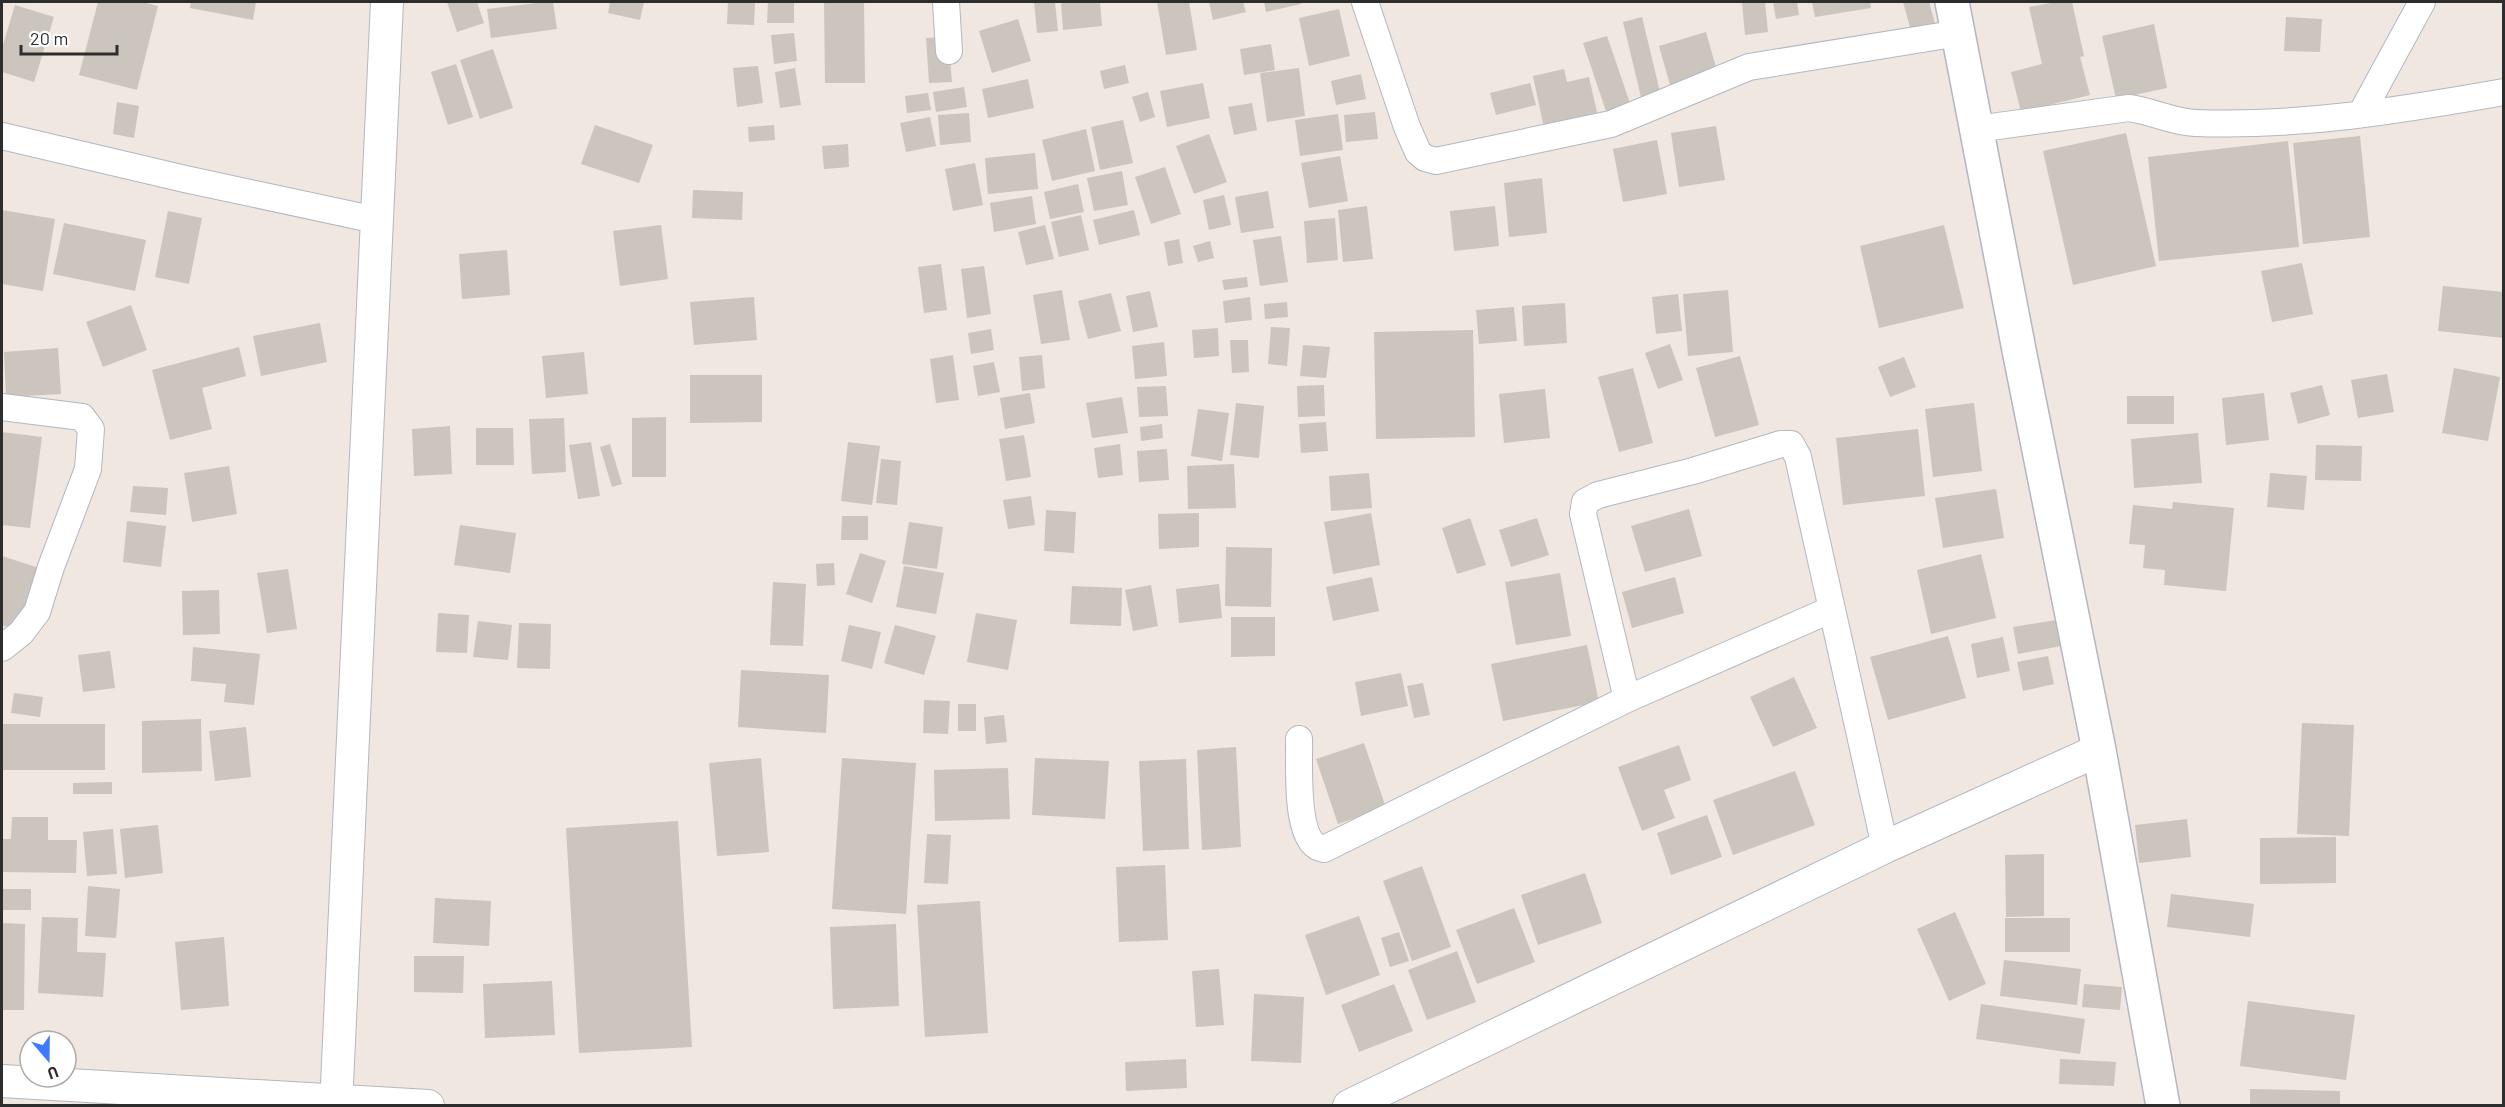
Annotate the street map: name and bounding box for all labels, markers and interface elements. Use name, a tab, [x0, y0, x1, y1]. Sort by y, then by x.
scale bar	[21, 18, 117, 56]
text: 20 m	[30, 27, 68, 49]
north arrow	[18, 1029, 78, 1089]
text: U	[45, 1063, 61, 1084]

